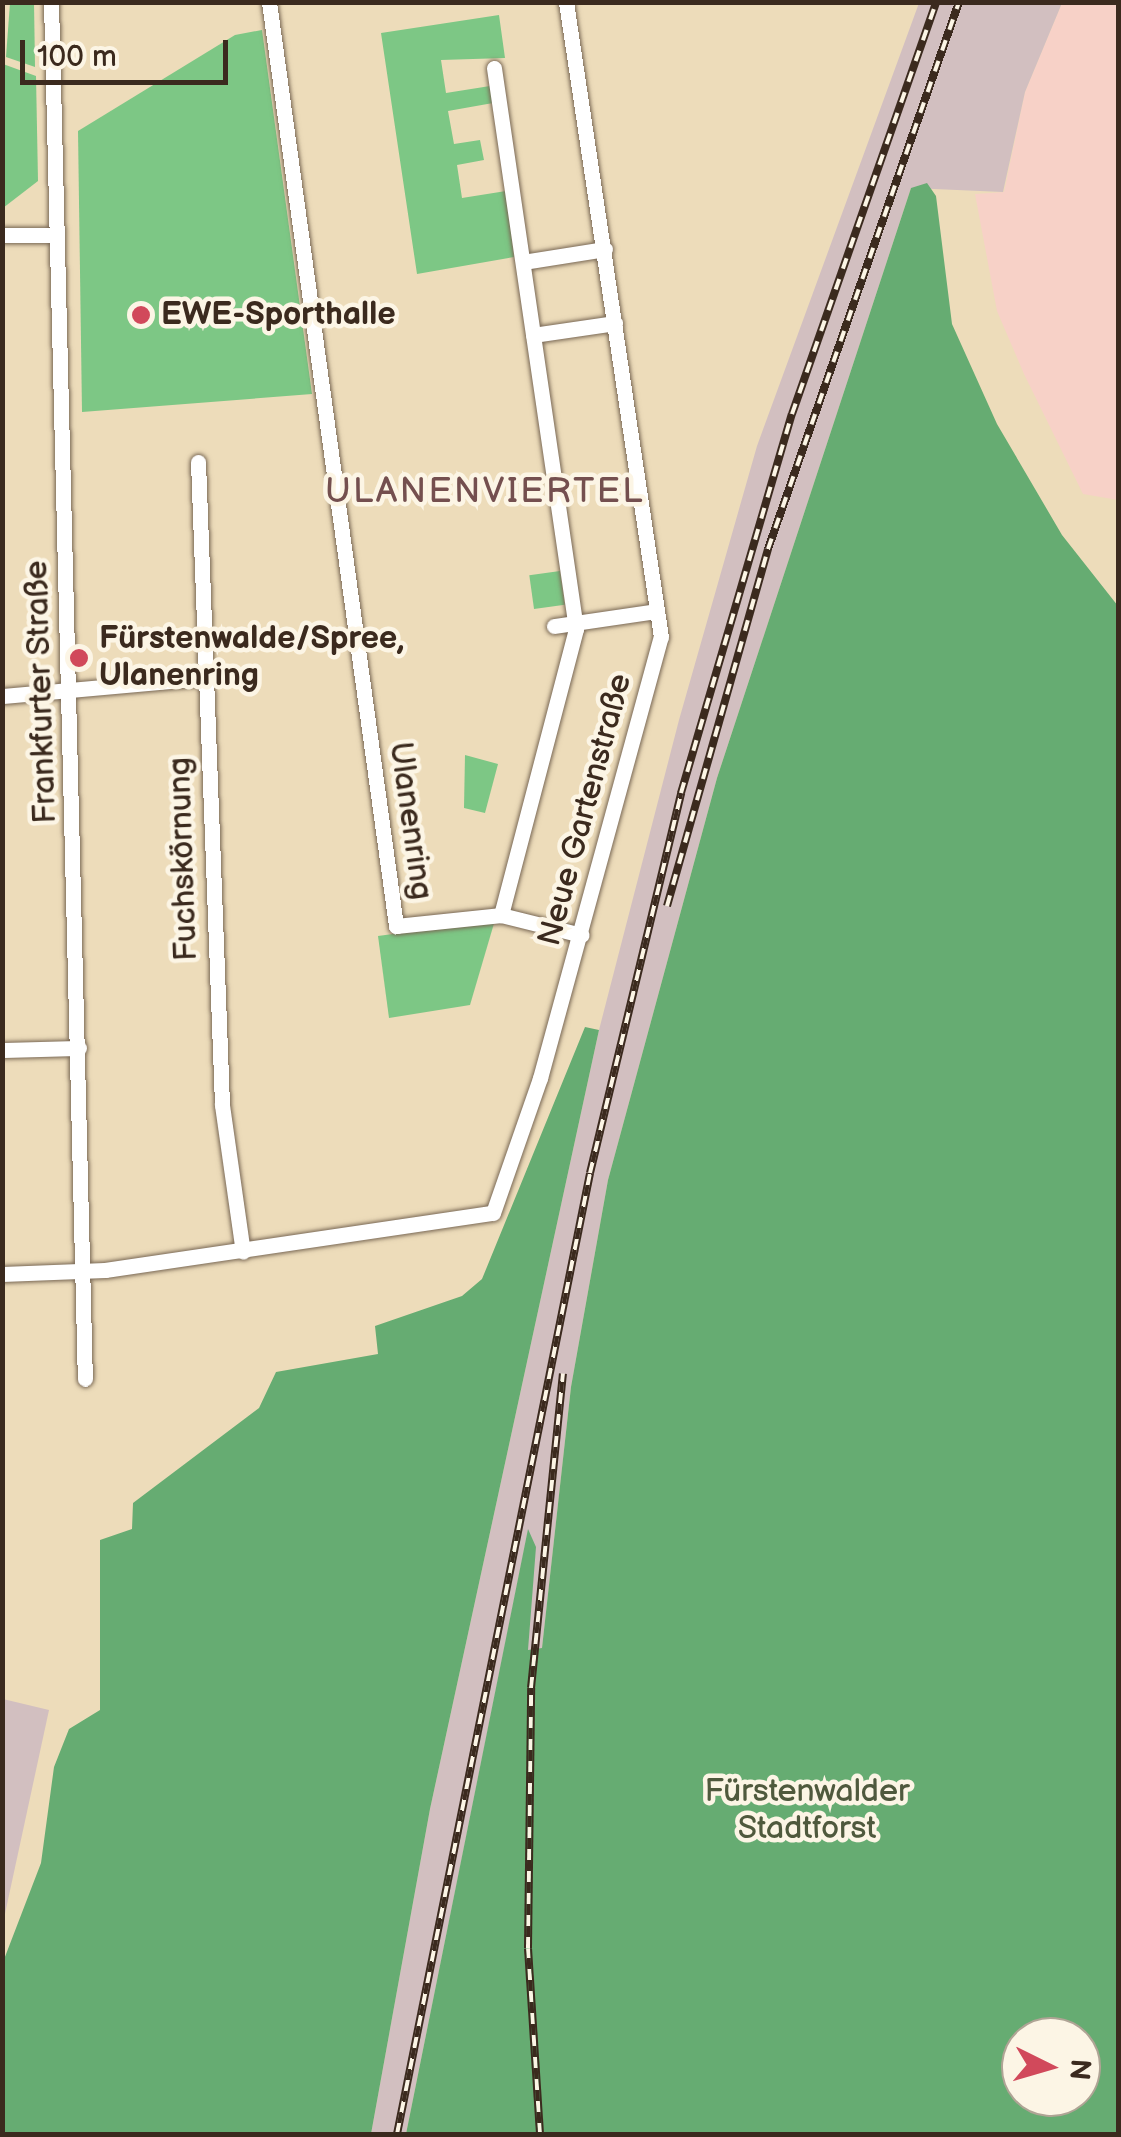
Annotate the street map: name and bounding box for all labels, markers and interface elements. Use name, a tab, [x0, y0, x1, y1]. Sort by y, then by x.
scale bar	[25, 20, 232, 82]
text: 100 m	[37, 39, 117, 75]
place label: EWE-Sporthalle	[161, 296, 396, 334]
marker: EWE-Sporthalle	[130, 304, 152, 326]
district label: ULANENVIERTEL	[325, 471, 645, 513]
street label: Frankfurter Straße	[18, 559, 66, 825]
place label: Fürstenwalde/Spree, Ulanenring	[99, 621, 404, 696]
marker: Fürstenwalde/Spree, Ulanenring	[68, 647, 90, 669]
street label: Neue Gartenstraße	[531, 670, 641, 950]
street label: Ulanenring	[380, 740, 440, 902]
street label: Fuchskörnung	[161, 756, 207, 962]
park label: Fürstenwalder Stadtforst	[705, 1774, 909, 1849]
north arrow	[1001, 2017, 1101, 2117]
text: N	[1062, 2058, 1097, 2081]

